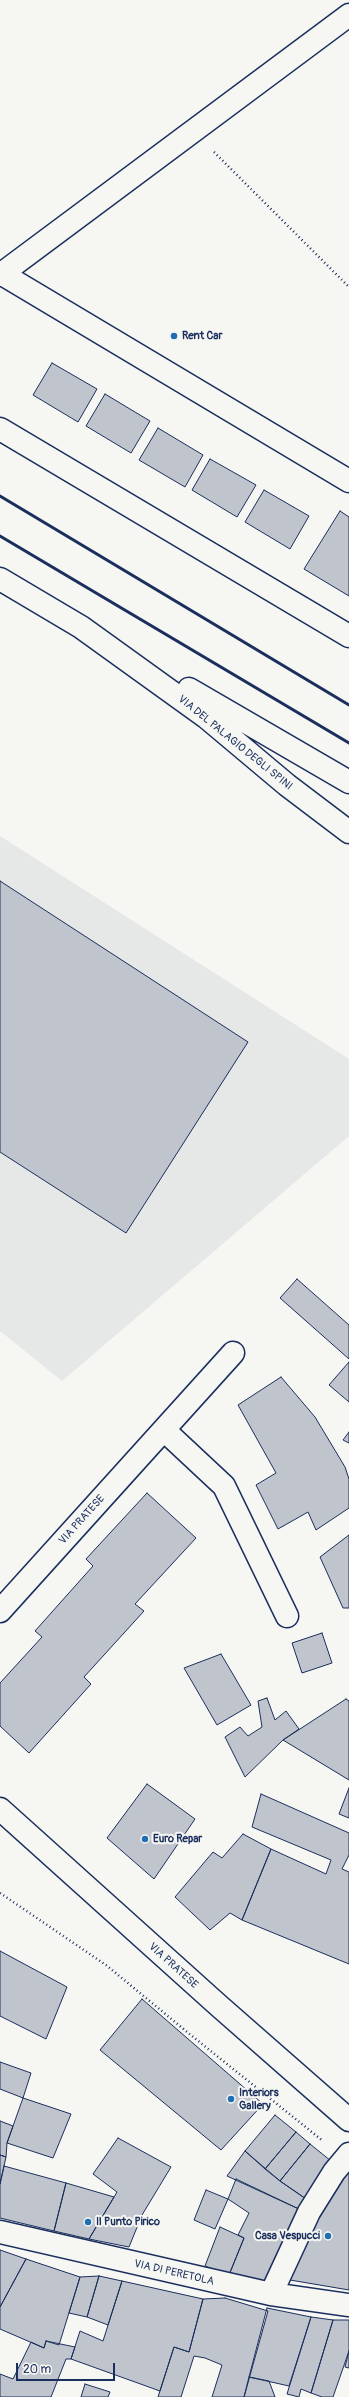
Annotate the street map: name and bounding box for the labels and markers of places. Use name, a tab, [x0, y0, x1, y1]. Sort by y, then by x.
place label: Rent Car	[182, 329, 222, 343]
marker: Rent Car	[169, 331, 179, 341]
place label: Euro Repar	[153, 1832, 202, 1846]
marker: Euro Repar	[140, 1834, 150, 1844]
place label: Interiors Gallery	[239, 2086, 279, 2112]
marker: Interiors Gallery	[226, 2094, 236, 2104]
place label: Il Punto Pirico	[96, 2215, 160, 2229]
marker: Il Punto Pirico	[83, 2217, 93, 2227]
place label: Casa Vespucci	[255, 2229, 320, 2243]
marker: Casa Vespucci	[323, 2231, 333, 2241]

